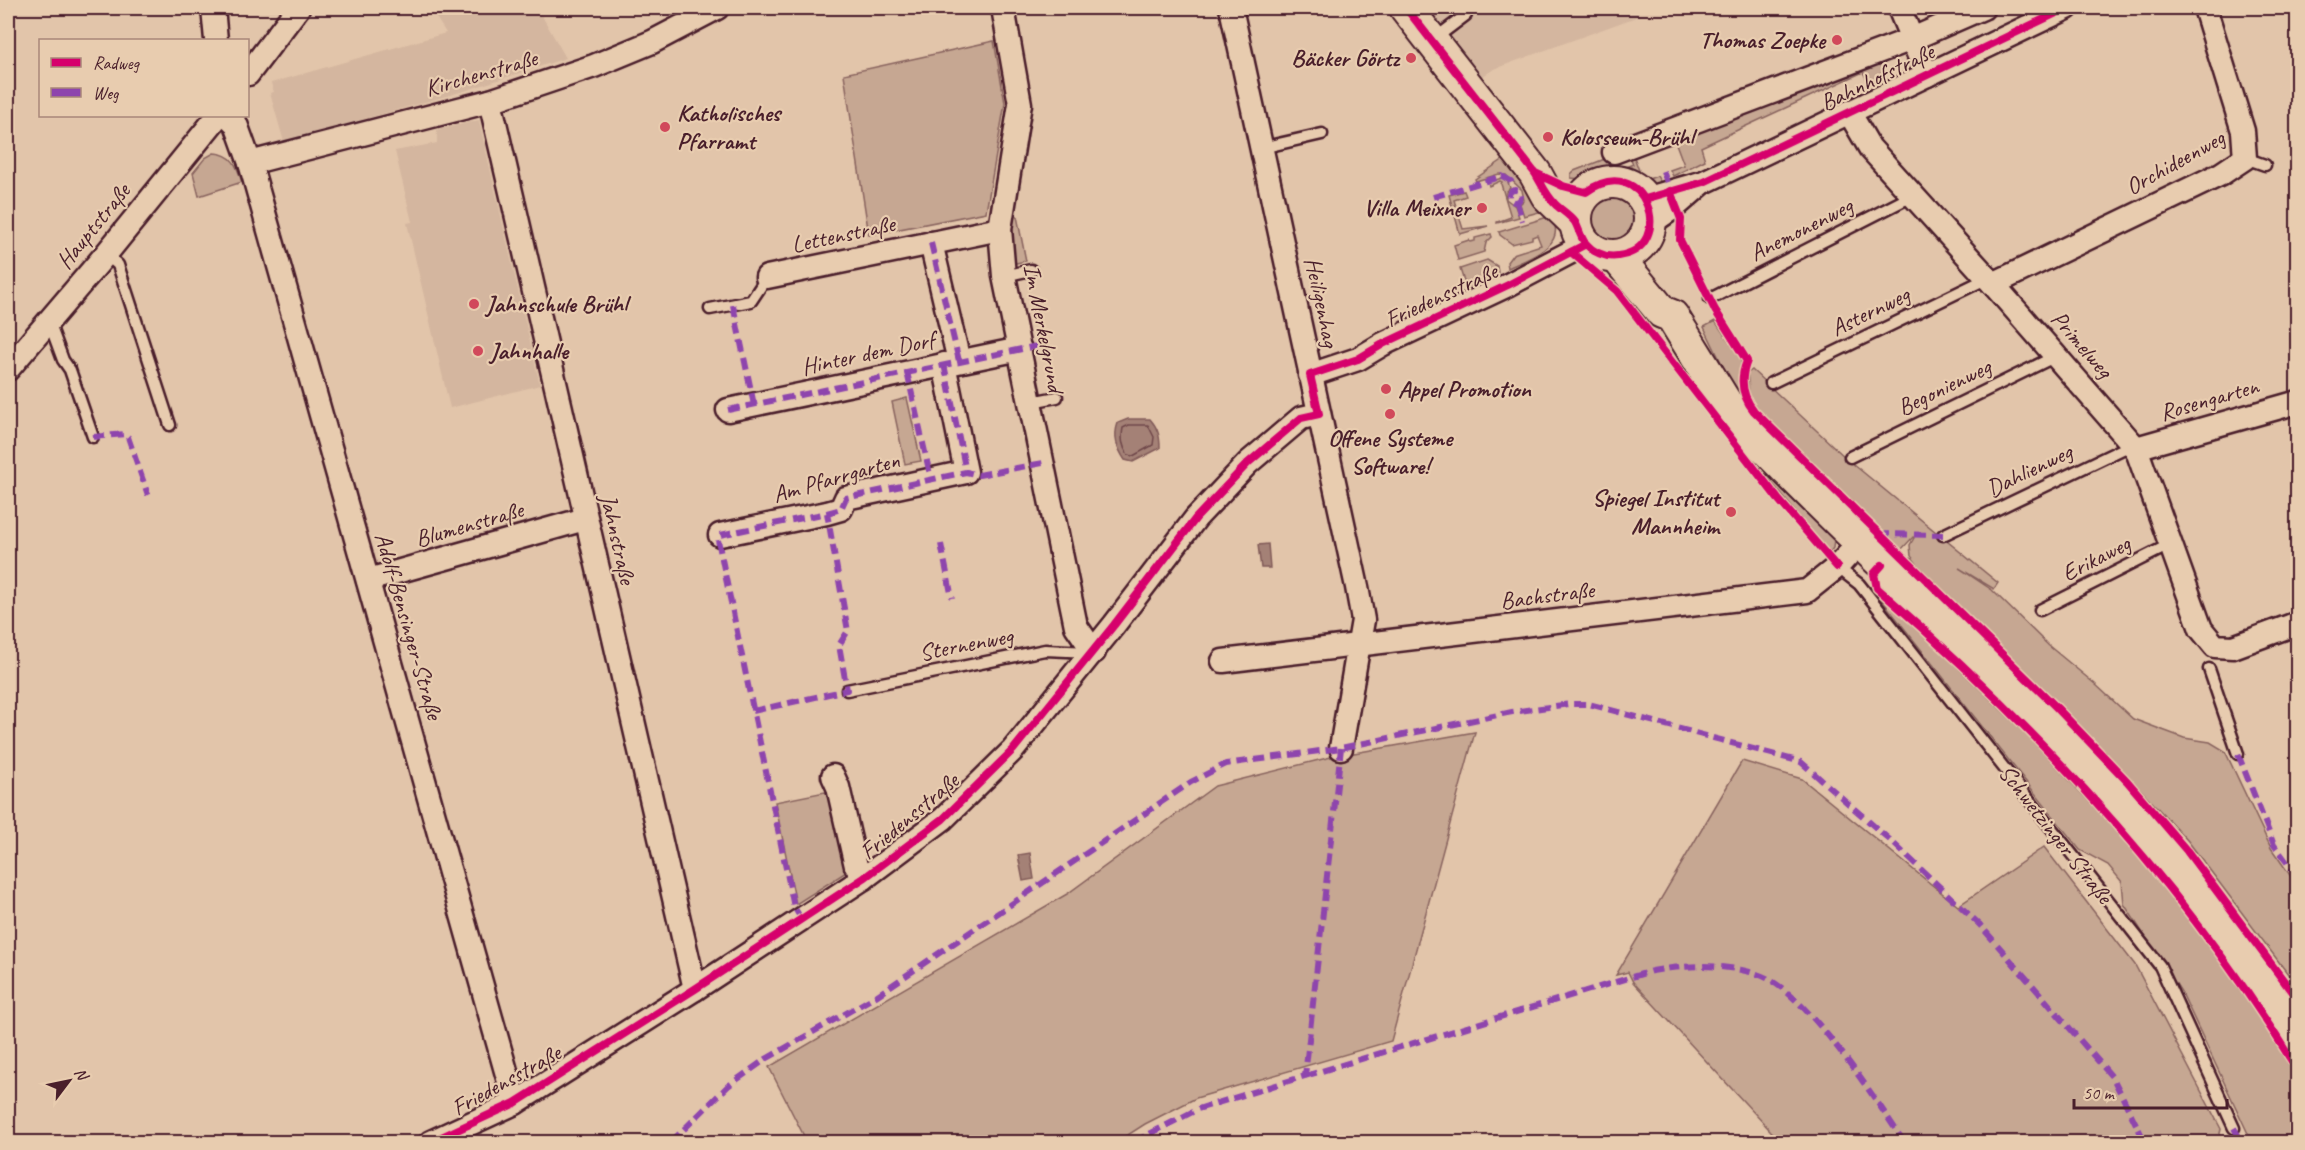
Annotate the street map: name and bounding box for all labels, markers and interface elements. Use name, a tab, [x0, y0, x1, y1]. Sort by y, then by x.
place label: Thomas Zoepke	[1699, 25, 1827, 55]
marker: Thomas Zoepke	[1830, 33, 1844, 47]
street label: Bahnhofstraße	[1815, 36, 1941, 117]
legend	[39, 39, 249, 117]
street label: Kirchenstraße	[421, 42, 543, 103]
place label: Bäcker Görtz	[1291, 43, 1401, 73]
marker: Bäcker Görtz	[1404, 51, 1418, 65]
text: Radweg	[93, 52, 141, 74]
text: Weg	[93, 82, 120, 104]
place label: Katholisches Pfarramt	[677, 98, 783, 156]
marker: Katholisches Pfarramt	[658, 120, 672, 134]
place label: Kolosseum-Brühl	[1560, 122, 1698, 152]
street label: Orchideenweg	[2120, 122, 2231, 202]
marker: Kolosseum-Brühl	[1541, 130, 1555, 144]
street label: Hauptstraße	[49, 175, 138, 275]
street label: Anemonenweg	[1744, 190, 1859, 268]
place label: Villa Meixner	[1363, 193, 1472, 223]
marker: Villa Meixner	[1475, 201, 1489, 215]
street label: Lettenstraße	[789, 208, 899, 260]
street label: Heiligenhag	[1298, 254, 1347, 352]
street label: Friedensstraße	[1380, 255, 1504, 334]
street label: Im Merkelgrund	[1017, 262, 1072, 398]
street label: Asternweg	[1826, 278, 1916, 343]
place label: Jahnschule Brühl	[484, 289, 632, 319]
marker: Jahnschule Brühl	[467, 297, 481, 311]
street label: Primelweg	[2045, 304, 2121, 386]
street label: Hinter dem Dorf	[799, 323, 942, 382]
place label: Jahnhalle	[488, 336, 570, 366]
marker: Jahnhalle	[471, 344, 485, 358]
street label: Begonienweg	[1893, 351, 1998, 422]
street label: Rosengarten	[2156, 370, 2263, 427]
place label: Appel Promotion	[1398, 374, 1532, 404]
marker: Appel Promotion	[1379, 382, 1393, 396]
marker: Offene Systeme Software!	[1383, 407, 1397, 421]
place label: Offene Systeme Software!	[1328, 423, 1454, 481]
street label: Dahlienweg	[1981, 435, 2079, 504]
street label: Am Pfarrgarten	[769, 445, 903, 509]
place label: Spiegel Institut Mannheim	[1592, 483, 1722, 541]
street label: Jahnstraße	[593, 490, 643, 589]
street label: Blumenstraße	[412, 494, 529, 554]
marker: Spiegel Institut Mannheim	[1724, 505, 1738, 519]
street label: Erikaweg	[2057, 527, 2137, 588]
street label: Adolf-Bensinger-Straße	[368, 529, 451, 725]
street label: Bachstraße	[1498, 574, 1598, 616]
street label: Sternenweg	[917, 620, 1017, 668]
street label: Schwetzinger Straße	[1992, 758, 2121, 911]
street label: Friedensstraße	[853, 764, 966, 866]
street label: Friedensstraße	[446, 1037, 568, 1122]
north arrow	[39, 1051, 99, 1111]
text: N	[70, 1064, 94, 1086]
scale bar	[2074, 1072, 2227, 1110]
text: 50 m	[2083, 1082, 2116, 1104]

